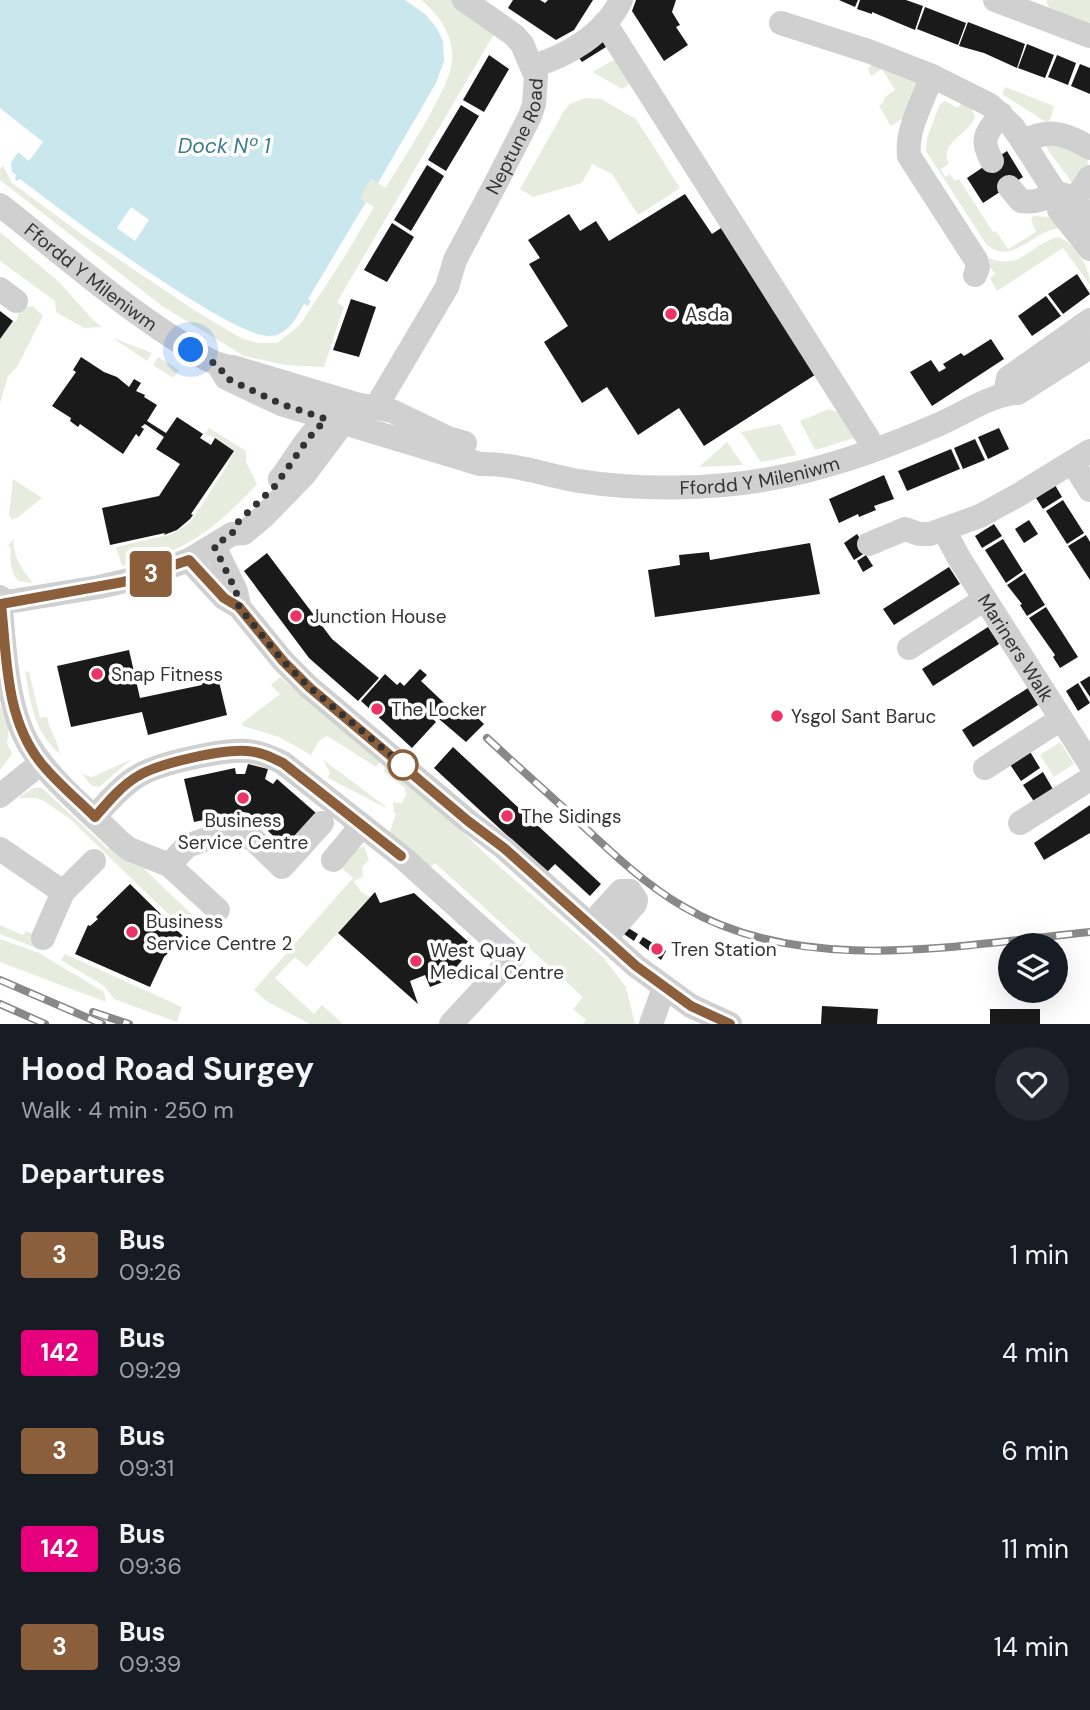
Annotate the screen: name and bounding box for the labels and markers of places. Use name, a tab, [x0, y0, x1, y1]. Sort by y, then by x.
place label: Asda	[685, 302, 729, 327]
marker: Asda	[663, 306, 679, 322]
place label: Junction House	[310, 604, 447, 629]
marker: Junction House	[288, 608, 304, 624]
place label: Snap Fitness	[111, 662, 223, 687]
marker: Snap Fitness	[89, 666, 105, 682]
place label: The Locker	[391, 697, 487, 722]
marker: The Locker	[369, 701, 385, 717]
place label: Ysgol Sant Baruc	[791, 704, 936, 729]
marker: Ysgol Sant Baruc	[769, 708, 785, 724]
unlabelled marker	[388, 750, 418, 780]
marker: Business Service Centre	[235, 790, 251, 806]
place label: The Sidings	[521, 804, 622, 829]
place label: Business Service Centre	[178, 808, 308, 855]
marker: The Sidings	[499, 808, 515, 824]
place label: Business Service Centre 2	[146, 909, 292, 956]
marker: Business Service Centre 2	[124, 924, 140, 940]
place label: Tren Station	[671, 937, 777, 962]
place label: West Quay Medical Centre	[430, 938, 564, 985]
marker: Tren Station	[649, 941, 665, 957]
marker: West Quay Medical Centre	[408, 953, 424, 969]

